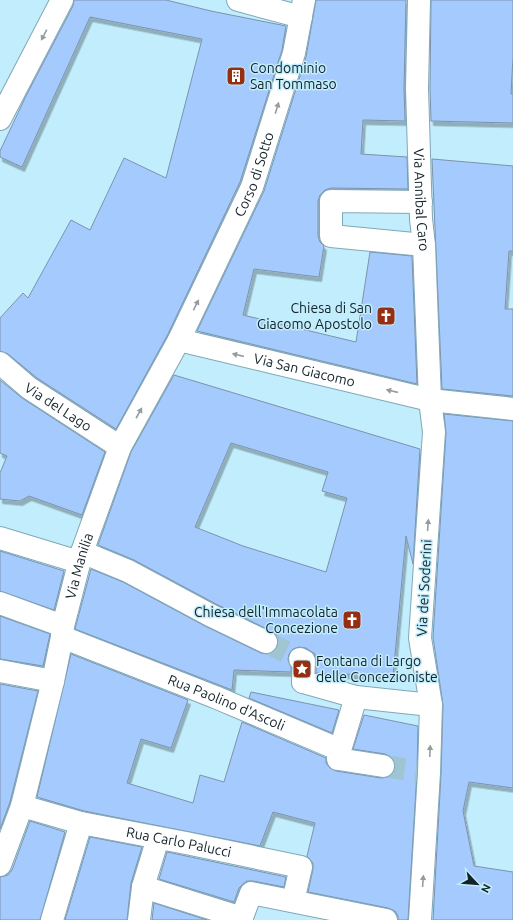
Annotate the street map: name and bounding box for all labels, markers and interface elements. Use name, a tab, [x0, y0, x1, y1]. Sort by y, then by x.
one-way arrow	[41, 29, 47, 40]
place label: Condominio San Tommaso	[250, 60, 337, 92]
building icon: Condominio San Tommaso	[225, 65, 247, 87]
one-way arrow	[274, 101, 280, 113]
street label: Corso di Sotto	[231, 130, 277, 219]
street label: Via Annibal Caro	[411, 148, 432, 252]
one-way arrow	[193, 300, 199, 311]
place label: Chiesa di San Giacomo Apostolo	[257, 300, 372, 332]
church icon: Chiesa di San Giacomo Apostolo	[375, 305, 397, 327]
street label: Via San Giacomo	[252, 350, 357, 390]
one-way arrow	[232, 351, 245, 357]
street label: Via del Lago	[22, 379, 95, 434]
one-way arrow	[386, 388, 398, 394]
one-way arrow	[135, 407, 142, 419]
one-way arrow	[424, 519, 431, 531]
street label: Via Manilia	[62, 530, 96, 601]
street label: Via dei Soderini	[413, 539, 435, 637]
place label: Chiesa dell'Immacolata Concezione	[194, 604, 338, 636]
church icon: Chiesa dell'Immacolata Concezione	[341, 609, 363, 631]
place label: Fontana di Largo delle Concezioniste	[316, 653, 438, 685]
place icon: Fontana di Largo delle Concezioniste	[291, 658, 313, 680]
street label: Rua Paolino d'Ascoli	[166, 671, 287, 734]
one-way arrow	[427, 744, 433, 757]
street label: Rua Carlo Palucci	[125, 824, 233, 860]
north arrow	[457, 864, 497, 904]
one-way arrow	[419, 875, 426, 887]
text: N	[479, 882, 493, 895]

